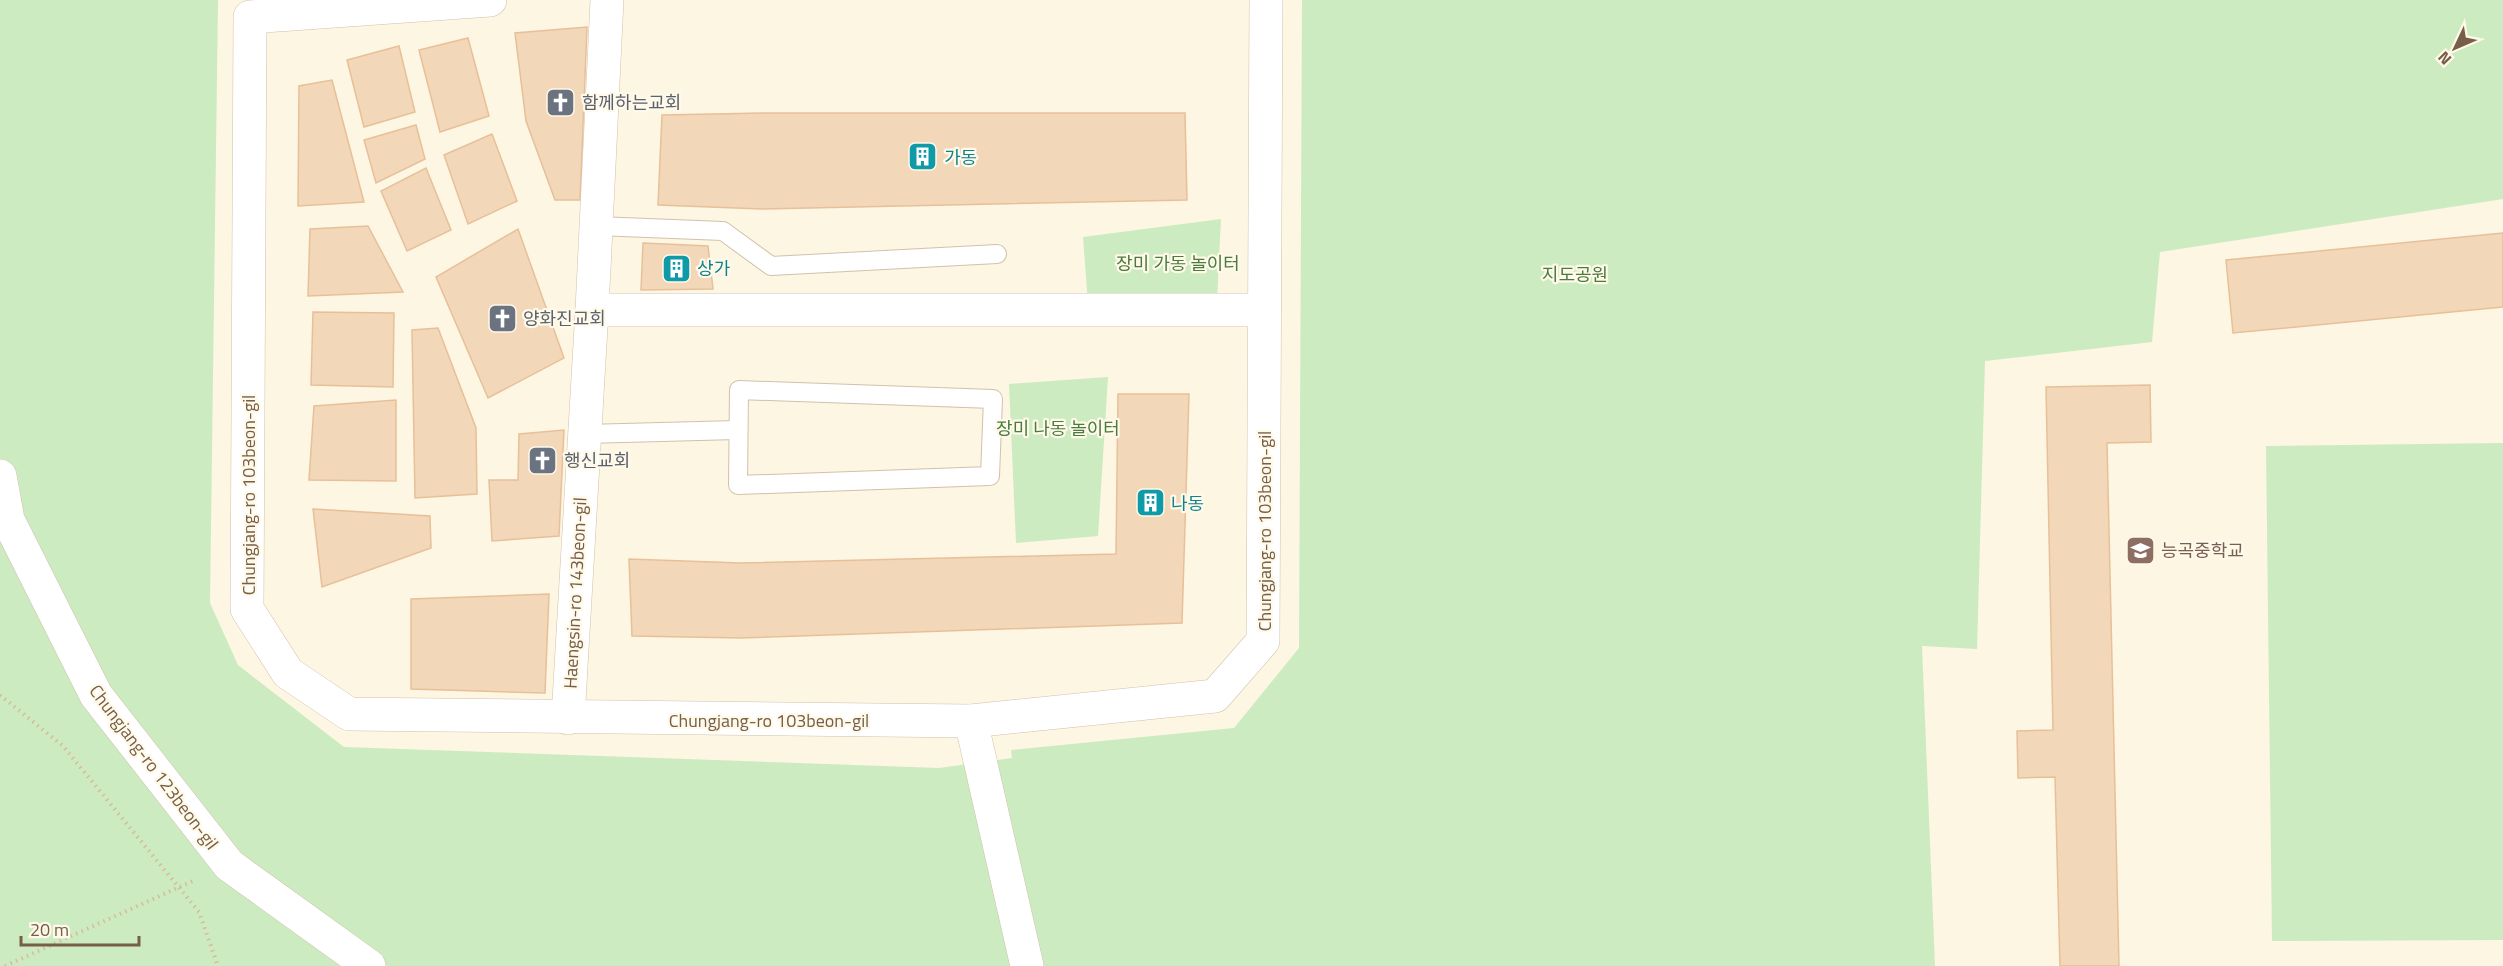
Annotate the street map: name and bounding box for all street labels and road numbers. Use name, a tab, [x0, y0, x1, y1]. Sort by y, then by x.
street label: Chungjang-ro 103beon-gil	[235, 395, 262, 595]
street label: Chungjang-ro 103beon-gil	[1251, 431, 1278, 631]
street label: Haengsin-ro 143beon-gil	[557, 497, 593, 689]
street label: Chungjang-ro 123beon-gil	[83, 679, 225, 855]
street label: Chungjang-ro 103beon-gil	[669, 707, 869, 734]

